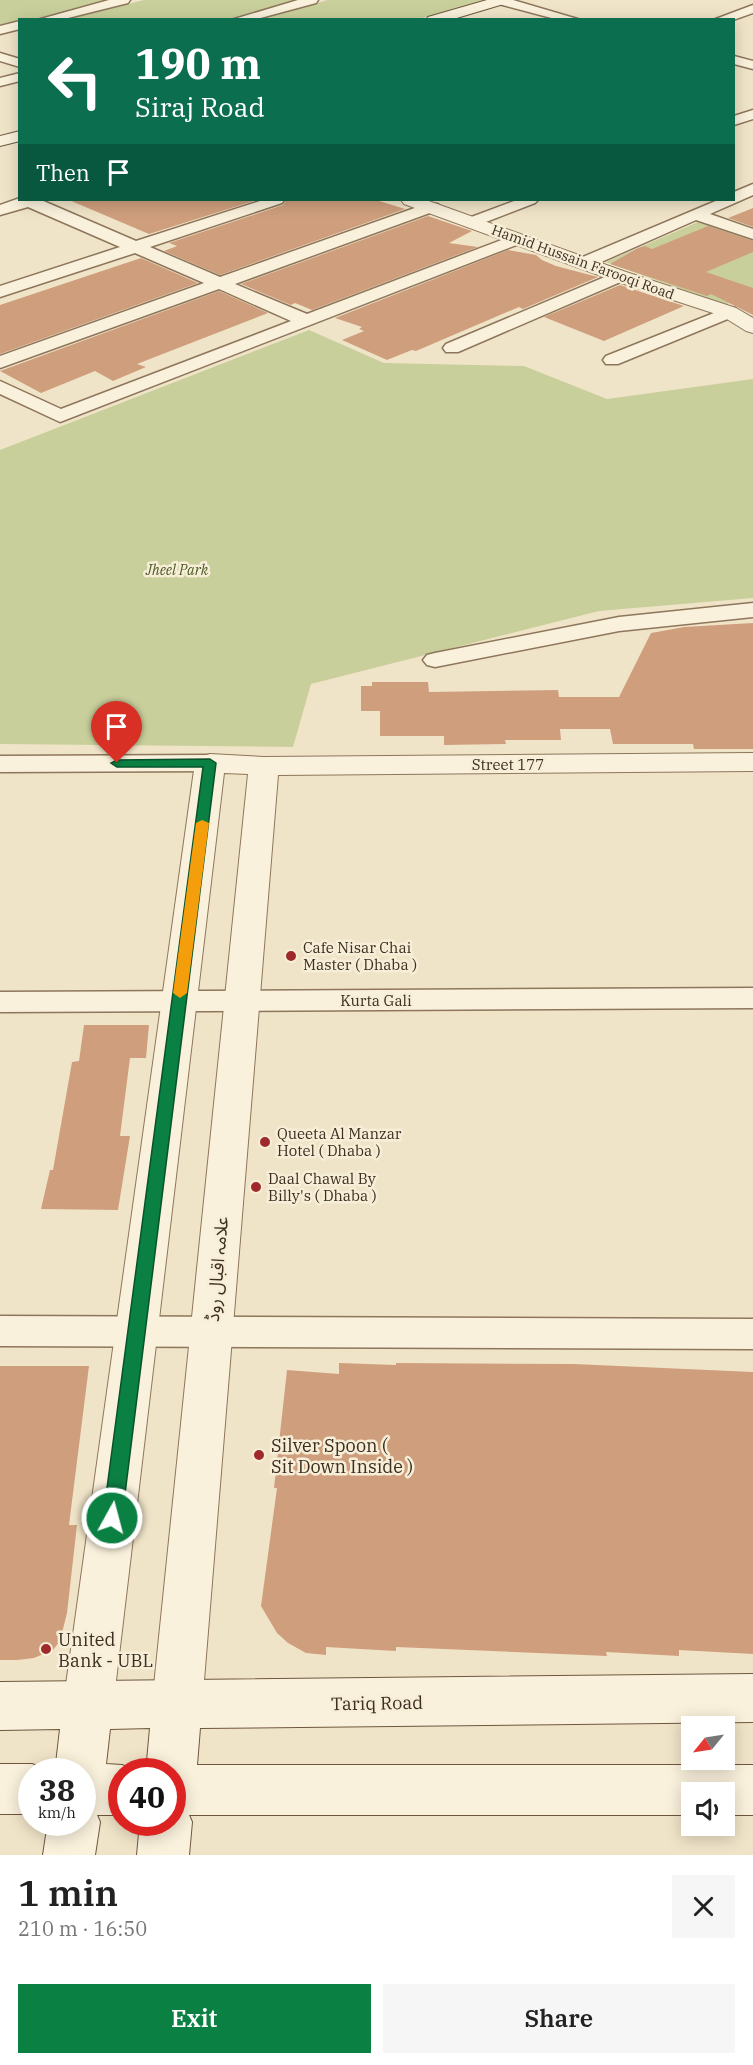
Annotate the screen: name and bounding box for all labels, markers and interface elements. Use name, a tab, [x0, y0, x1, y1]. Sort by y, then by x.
text: 190 m	[135, 36, 261, 91]
icon: left	[36, 42, 114, 120]
text: Siraj Road	[135, 89, 265, 124]
icon: arrive	[102, 156, 135, 189]
text: Then	[36, 158, 90, 187]
street label: Hamid Hussain Farooqi Road	[489, 220, 677, 304]
park label: Jheel Park	[145, 561, 209, 579]
pin	[91, 701, 142, 763]
icon: arrive	[100, 710, 133, 743]
street label: Street 177	[472, 755, 544, 774]
place label: Cafe Nisar Chai Master ( Dhaba )	[303, 938, 417, 974]
marker: Cafe Nisar Chai Master ( Dhaba )	[284, 949, 298, 963]
street label: Kurta Gali	[340, 991, 412, 1010]
place label: Queeta Al Manzar Hotel ( Dhaba )	[277, 1124, 402, 1160]
marker: Queeta Al Manzar Hotel ( Dhaba )	[258, 1135, 272, 1149]
place label: Daal Chawal By Billy's ( Dhaba )	[268, 1169, 377, 1205]
marker: Daal Chawal By Billy's ( Dhaba )	[249, 1180, 263, 1194]
street label: علامہ اقبال روڈ	[201, 1215, 233, 1323]
place label: Silver Spoon ( Sit Down Inside )	[271, 1434, 413, 1478]
marker: Silver Spoon ( Sit Down Inside )	[252, 1448, 266, 1462]
position arrow	[80, 1486, 144, 1550]
place label: United Bank - UBL	[58, 1628, 153, 1672]
marker: United Bank - UBL	[39, 1642, 53, 1656]
street label: Tariq Road	[331, 1691, 423, 1715]
north arrow	[681, 1716, 735, 1770]
map controls	[681, 1716, 735, 1836]
speed limit sign: 40	[108, 1758, 186, 1836]
text: 38	[39, 1770, 75, 1809]
button: sound	[681, 1782, 735, 1836]
text: km/h	[38, 1803, 76, 1822]
text: 1 min	[18, 1869, 118, 1916]
button: close	[672, 1875, 735, 1938]
text: 210 m · 16:50	[18, 1915, 147, 1942]
button: Exit	[18, 1984, 371, 2053]
button: Share	[383, 1984, 735, 2053]

